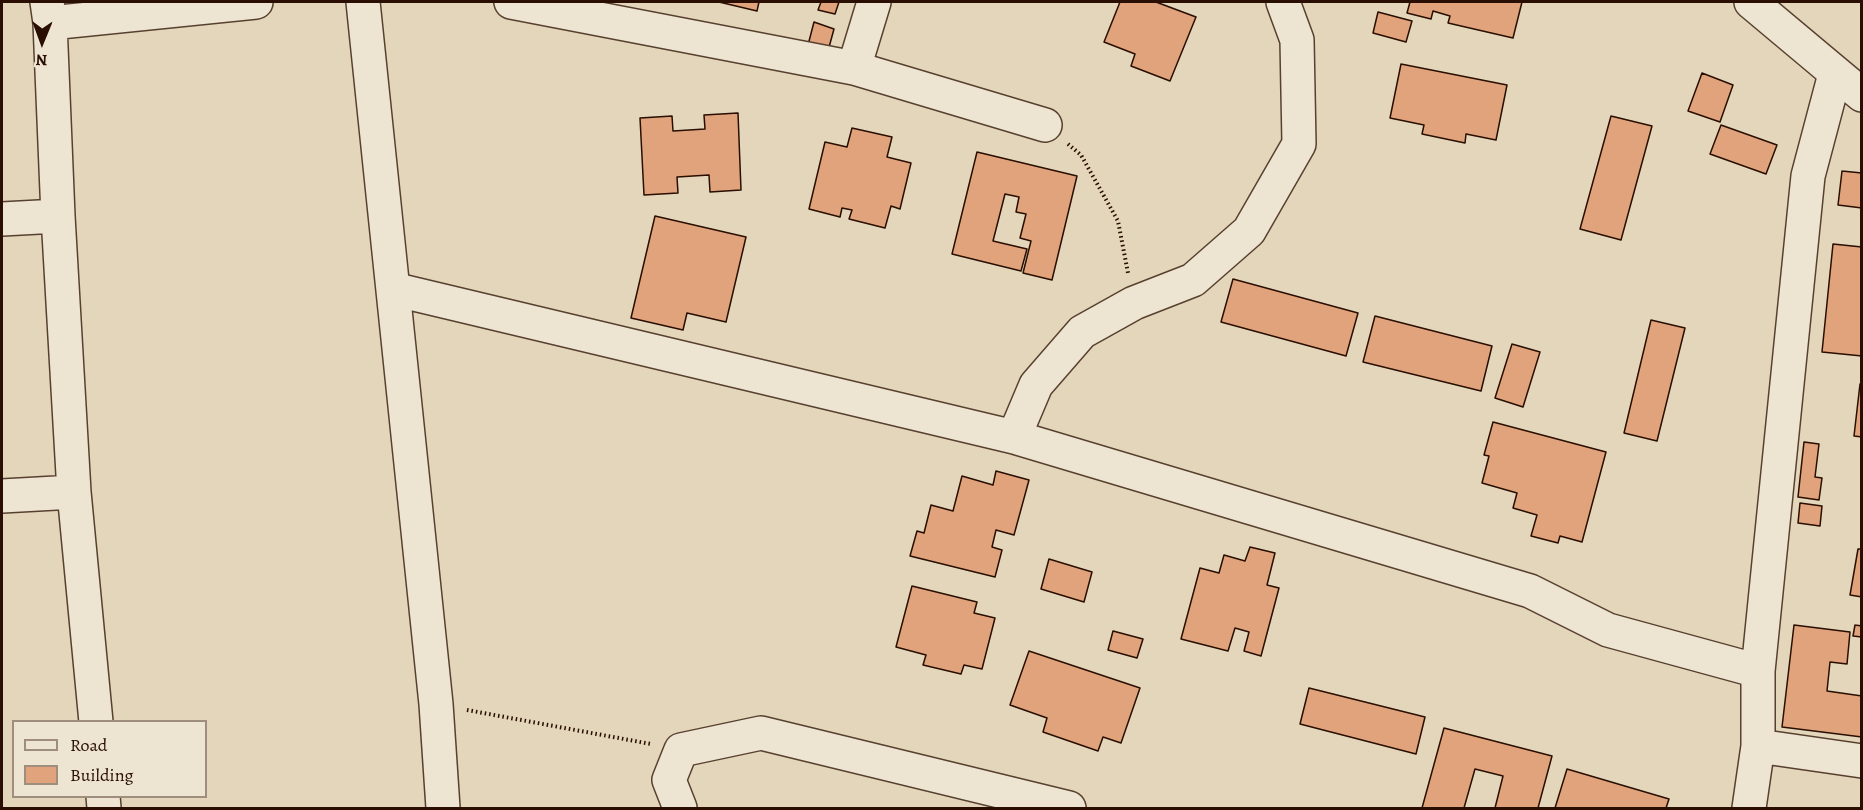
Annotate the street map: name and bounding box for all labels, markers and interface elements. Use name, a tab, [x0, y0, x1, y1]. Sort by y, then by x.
north arrow	[12, 12, 72, 72]
text: N	[36, 49, 48, 71]
legend	[12, 720, 207, 798]
text: Road	[70, 733, 107, 757]
text: Building	[70, 763, 134, 787]

